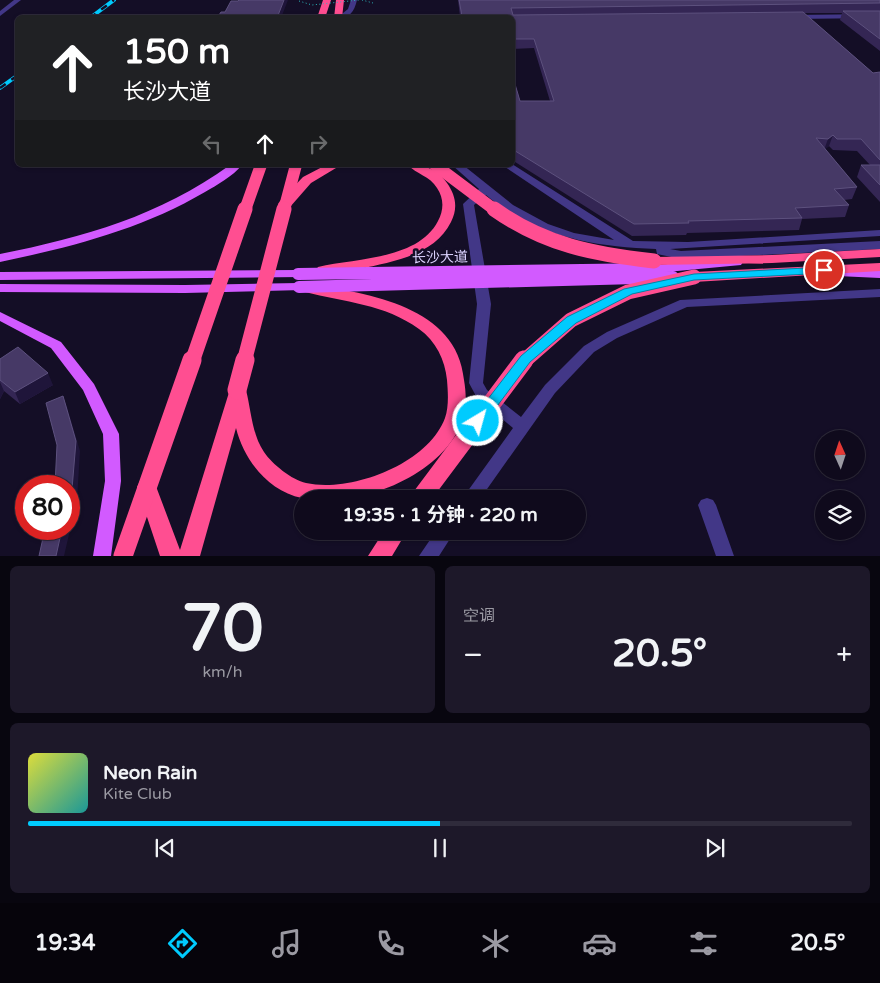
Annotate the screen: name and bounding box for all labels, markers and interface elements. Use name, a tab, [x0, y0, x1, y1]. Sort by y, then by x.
text: 150 m	[123, 31, 230, 73]
icon: ahead	[40, 35, 105, 100]
text: 长沙大道	[123, 79, 211, 105]
icon: left	[198, 130, 226, 158]
icon: ahead	[251, 130, 279, 158]
icon: right	[304, 130, 332, 158]
street label: 长沙大道	[412, 249, 468, 266]
pin	[803, 249, 845, 291]
icon: arrive	[810, 256, 838, 284]
position arrow	[451, 394, 503, 446]
north arrow	[815, 430, 865, 480]
map controls	[815, 430, 865, 540]
speed limit sign: 80	[15, 475, 80, 540]
button: layers	[815, 490, 865, 540]
text: 19:35 · 1 分钟 · 220 m	[342, 504, 538, 526]
text: 70	[182, 590, 263, 669]
text: 空调	[463, 606, 495, 626]
text: 20.5°	[612, 631, 707, 677]
text: −	[463, 638, 483, 672]
text: +	[836, 638, 852, 672]
text: km/h	[202, 662, 243, 682]
text: Neon Rain	[103, 762, 197, 784]
text: Kite Club	[103, 784, 172, 804]
icon: previous	[151, 834, 179, 862]
icon: pause	[426, 834, 454, 862]
icon: next	[701, 834, 729, 862]
icon: directions	[165, 926, 200, 961]
icon: music	[269, 926, 304, 961]
icon: phone	[373, 926, 408, 961]
icon: climate	[478, 926, 513, 961]
icon: car	[582, 926, 617, 961]
icon: filters	[686, 926, 721, 961]
text: 19:34	[35, 930, 96, 956]
text: 20.5°	[790, 930, 845, 956]

